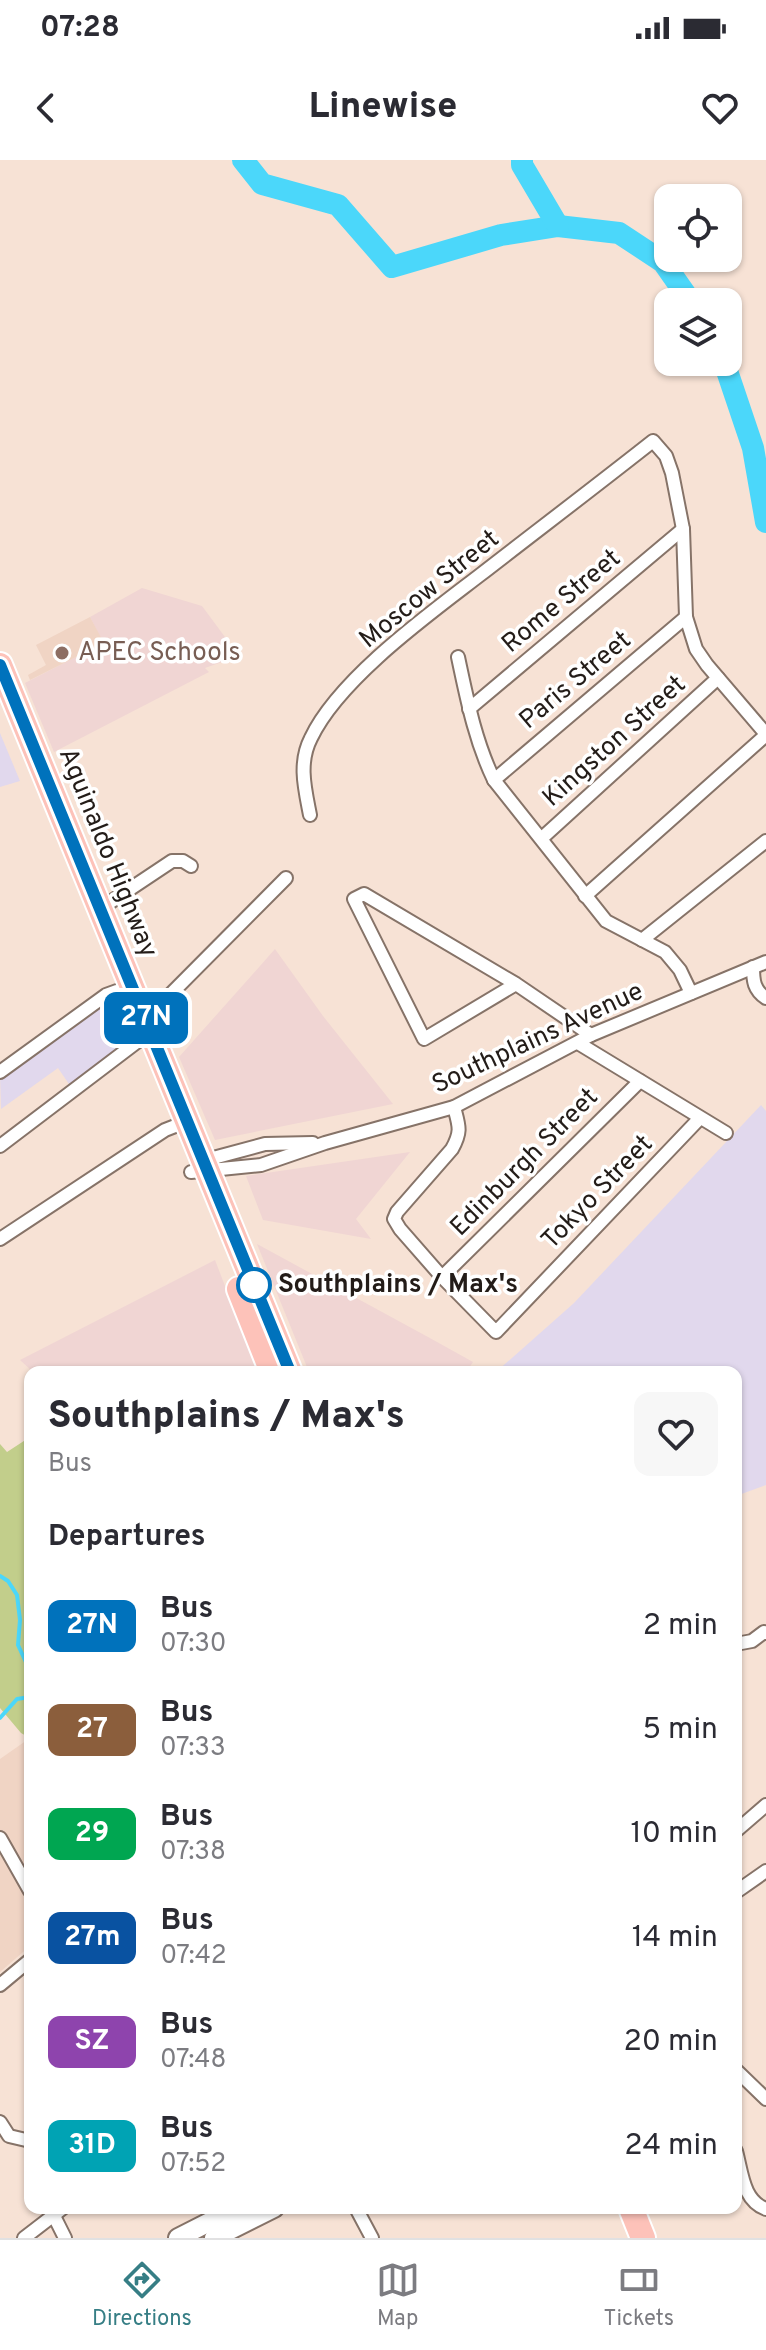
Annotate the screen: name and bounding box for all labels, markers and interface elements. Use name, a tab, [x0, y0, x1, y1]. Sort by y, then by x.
text: 07:28	[40, 10, 120, 47]
text: Linewise	[309, 85, 457, 131]
icon: back	[24, 86, 68, 130]
icon: heart	[698, 86, 742, 130]
map controls	[654, 184, 742, 376]
button: locate	[654, 184, 742, 272]
button: layers	[654, 288, 742, 376]
street label: Moscow Street	[353, 523, 507, 657]
street label: Rome Street	[496, 543, 628, 661]
street label: Paris Street	[513, 625, 639, 737]
place label: APEC Schools	[78, 637, 241, 670]
marker: APEC Schools	[53, 644, 71, 662]
street label: Kingston Street	[536, 669, 694, 815]
street label: Aguinaldo Highway	[50, 743, 164, 963]
street label: Southplains Avenue	[427, 976, 649, 1102]
line badge: 27N	[100, 992, 192, 1044]
text: 27N	[120, 1000, 172, 1036]
street label: Edinburgh Street	[444, 1082, 606, 1244]
street label: Tokyo Street	[535, 1129, 661, 1257]
marker: Southplains / Max's	[237, 1268, 271, 1302]
place label: Southplains / Max's	[278, 1269, 518, 1302]
button: heart	[634, 1392, 718, 1476]
text: Southplains / Max's	[48, 1393, 405, 1442]
text: Bus	[48, 1448, 92, 1481]
text: Departures	[48, 1519, 206, 1556]
text: Bus	[160, 1591, 213, 1628]
text: 27N	[66, 1608, 118, 1644]
text: 2 min	[643, 1608, 718, 1645]
text: 07:30	[160, 1628, 226, 1661]
text: Bus	[160, 1695, 213, 1732]
text: 27	[76, 1712, 108, 1748]
text: 5 min	[642, 1712, 718, 1749]
text: 07:33	[160, 1732, 226, 1765]
text: Bus	[160, 1799, 213, 1836]
text: 29	[75, 1816, 109, 1852]
text: 10 min	[631, 1816, 718, 1853]
text: 07:38	[160, 1836, 226, 1869]
text: Bus	[160, 1903, 214, 1940]
text: 27m	[64, 1920, 120, 1956]
text: 14 min	[632, 1920, 718, 1957]
text: 07:42	[160, 1940, 227, 1973]
text: Bus	[160, 2007, 213, 2044]
text: SZ	[75, 2024, 109, 2060]
text: 20 min	[623, 2024, 718, 2061]
text: 07:48	[160, 2044, 226, 2077]
text: Bus	[160, 2111, 213, 2148]
text: 31D	[68, 2128, 116, 2164]
text: 24 min	[624, 2128, 718, 2165]
text: 07:52	[160, 2148, 226, 2181]
tab: Directions	[92, 2258, 192, 2333]
tab: Map	[376, 2258, 420, 2333]
tab: Tickets	[604, 2258, 674, 2333]

